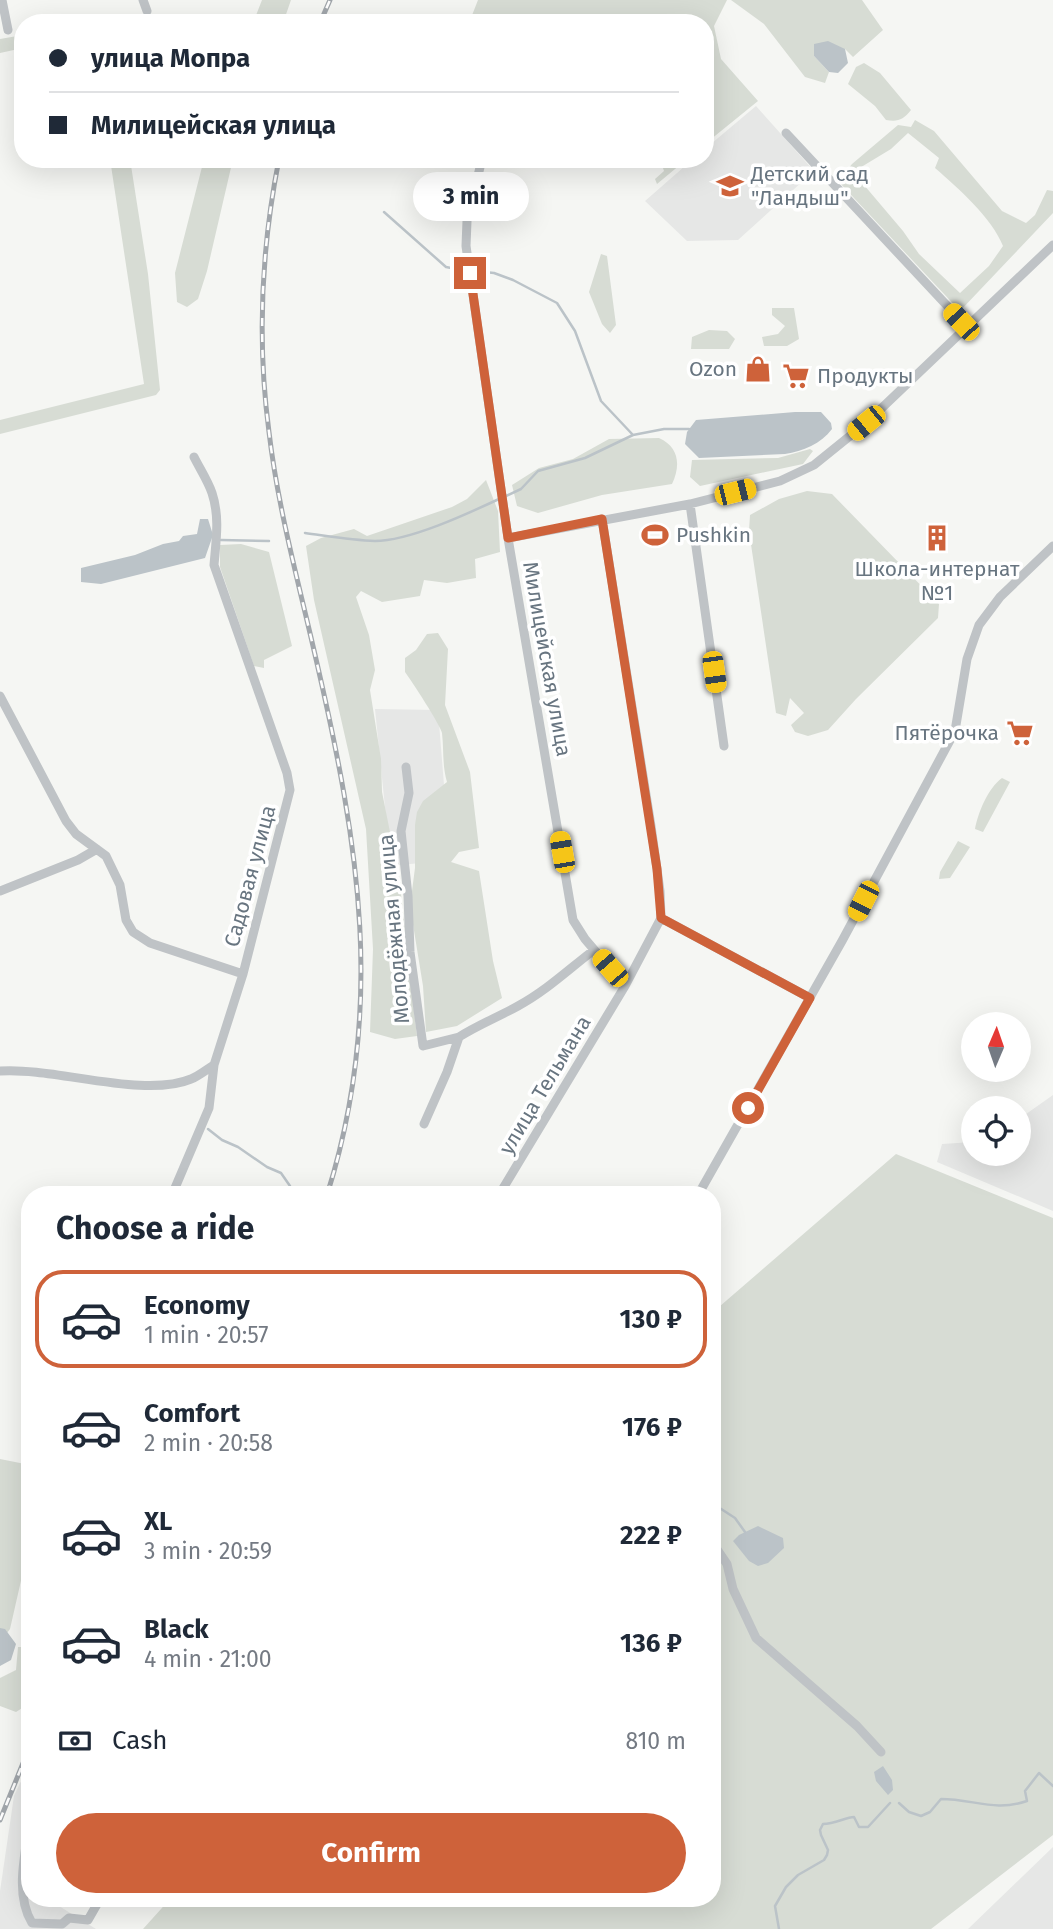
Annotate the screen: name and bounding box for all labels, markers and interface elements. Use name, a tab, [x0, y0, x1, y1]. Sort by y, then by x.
text: улица Мопра	[91, 43, 250, 74]
text: Милицейская улица	[91, 110, 336, 141]
place label: Детский сад "Ландыш"	[750, 161, 868, 211]
school or university icon: Детский сад "Ландыш"	[715, 171, 745, 201]
callout: 3 min	[412, 172, 528, 220]
text: 3 min	[443, 182, 499, 210]
route end	[454, 257, 486, 289]
car	[939, 299, 984, 345]
shop icon: Ozon	[743, 354, 773, 384]
place label: Ozon	[689, 356, 737, 382]
supermarket icon: Продукты	[781, 361, 811, 391]
place label: Продукты	[817, 363, 914, 389]
car	[844, 402, 889, 444]
car	[713, 477, 758, 507]
sports icon: Pushkin	[640, 520, 670, 550]
place label: Pushkin	[676, 522, 751, 548]
building icon: Школа-интернат №1	[922, 523, 952, 553]
place label: Школа-интернат №1	[855, 556, 1020, 606]
street label: Милицейская улица	[517, 560, 577, 758]
car	[701, 650, 728, 694]
supermarket icon: Пятёрочка	[1005, 718, 1035, 748]
place label: Пятёрочка	[895, 720, 999, 746]
street label: Садовая улица	[219, 802, 281, 950]
car	[549, 829, 576, 875]
street label: Молодёжная улица	[373, 833, 415, 1025]
car	[845, 878, 882, 924]
car	[589, 945, 632, 991]
street label: улица Тельмана	[493, 1011, 597, 1159]
north arrow	[961, 1012, 1031, 1082]
map controls	[961, 1012, 1031, 1166]
route start	[732, 1092, 764, 1124]
button: locate	[961, 1096, 1031, 1166]
text: Choose a ride	[56, 1209, 254, 1247]
icon: car	[60, 1288, 123, 1351]
text: Economy	[144, 1290, 250, 1321]
text: 130 ₽	[620, 1304, 682, 1335]
text: 1 min · 20:57	[144, 1321, 268, 1349]
icon: car	[60, 1396, 123, 1459]
text: Comfort	[144, 1398, 240, 1429]
text: 176 ₽	[622, 1412, 682, 1443]
text: 2 min · 20:58	[144, 1429, 273, 1457]
icon: car	[60, 1504, 123, 1567]
text: XL	[144, 1506, 172, 1537]
text: 222 ₽	[620, 1520, 682, 1551]
text: 3 min · 20:59	[144, 1537, 272, 1565]
icon: car	[60, 1612, 123, 1675]
text: Black	[144, 1614, 209, 1645]
text: 136 ₽	[620, 1628, 682, 1659]
text: 4 min · 21:00	[144, 1645, 272, 1673]
icon: cash	[56, 1722, 94, 1760]
text: Cash	[112, 1725, 168, 1756]
text: 810 m	[625, 1727, 686, 1755]
button: Confirm	[56, 1813, 686, 1893]

